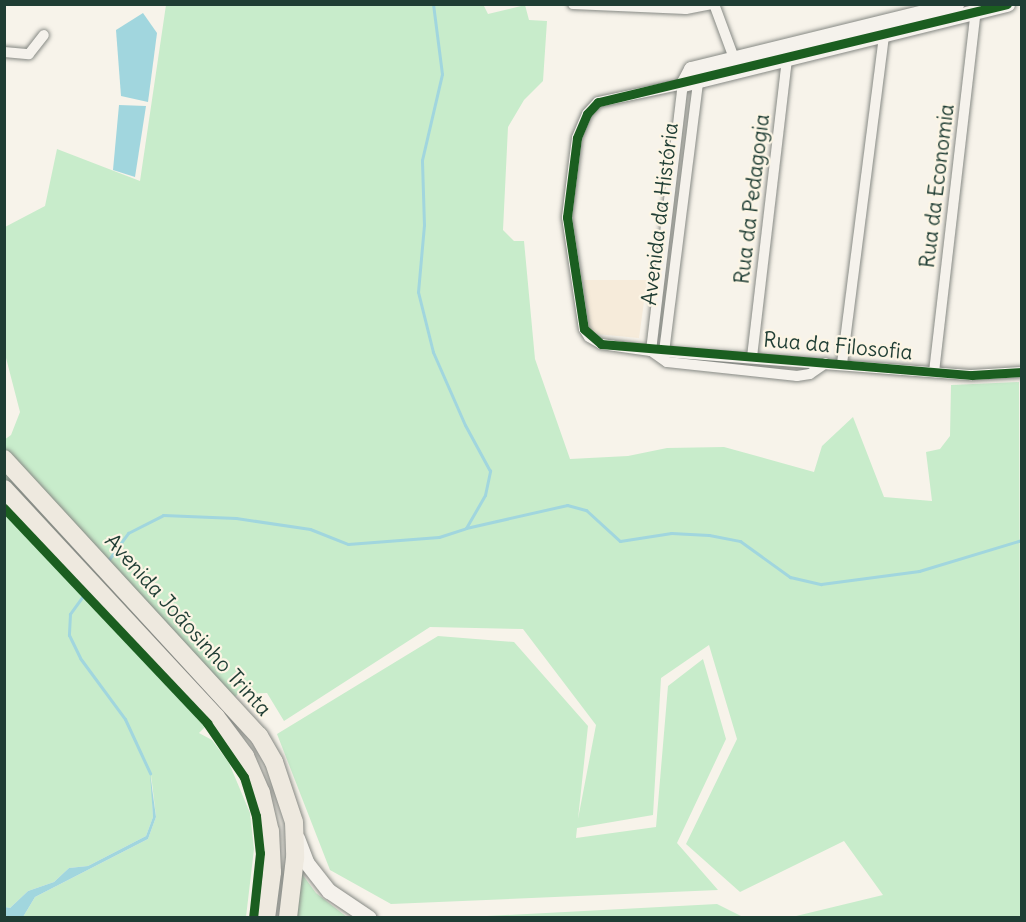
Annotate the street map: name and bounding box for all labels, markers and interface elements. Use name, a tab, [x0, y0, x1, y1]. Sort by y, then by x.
street label: Rua da Economia	[914, 103, 960, 269]
street label: Rua da Pedagogia	[729, 113, 775, 285]
street label: Avenida da História	[636, 121, 684, 307]
street label: Rua da Filosofia	[762, 327, 914, 365]
street label: Avenida Joãosinho Trinta	[100, 529, 276, 721]

